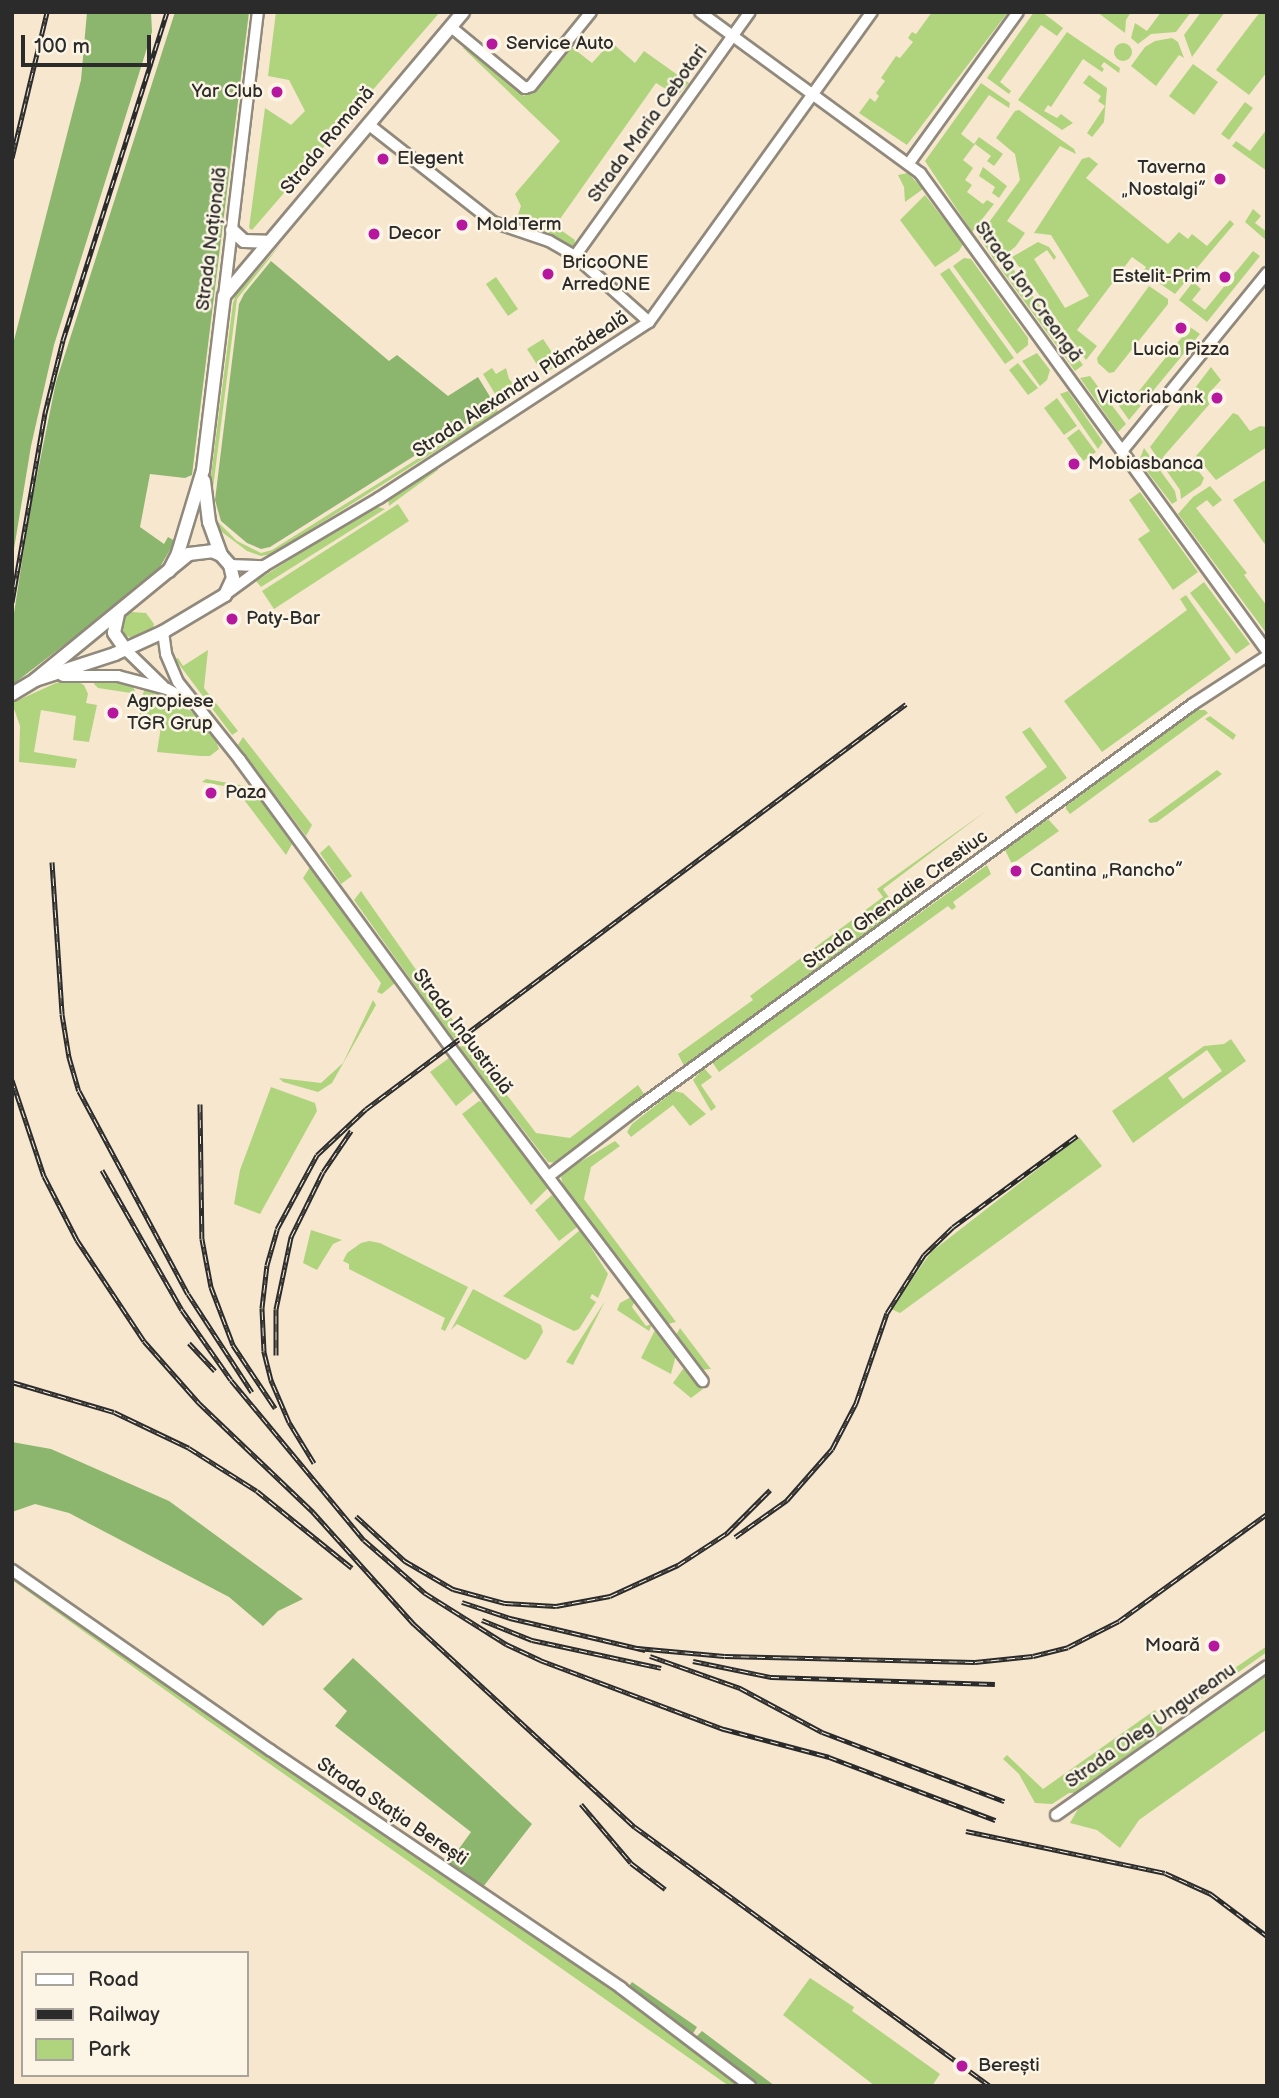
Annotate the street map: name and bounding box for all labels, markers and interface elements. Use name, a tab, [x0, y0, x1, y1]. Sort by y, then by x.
scale bar	[24, 21, 154, 65]
place label: Service Auto	[506, 33, 614, 55]
text: 100 m	[34, 34, 90, 59]
marker: Service Auto	[484, 36, 500, 52]
street label: Strada Maria Cebotari	[583, 41, 713, 207]
place label: Yar Club	[192, 81, 263, 103]
street label: Strada Romană	[276, 83, 380, 199]
marker: Yar Club	[269, 84, 285, 100]
place label: Elegent	[397, 148, 464, 170]
marker: Elegent	[375, 151, 391, 167]
place label: Taverna „Nostalgi”	[1121, 157, 1206, 201]
street label: Strada Națională	[192, 166, 232, 312]
marker: Taverna „Nostalgi”	[1212, 171, 1228, 187]
place label: MoldTerm	[476, 214, 561, 236]
marker: MoldTerm	[454, 217, 470, 233]
street label: Strada Ion Creangă	[969, 217, 1087, 367]
place label: Decor	[388, 223, 441, 245]
marker: Decor	[366, 226, 382, 242]
place label: BricoONE ArredONE	[562, 252, 650, 296]
marker: BricoONE ArredONE	[540, 266, 556, 282]
place label: Estelit-Prim	[1112, 266, 1211, 288]
marker: Estelit-Prim	[1217, 269, 1233, 285]
street label: Strada Alexandru Plămădeală	[409, 307, 633, 463]
marker: Lucia Pizza	[1173, 320, 1189, 336]
place label: Lucia Pizza	[1132, 339, 1230, 361]
place label: Victoriabank	[1097, 387, 1203, 409]
marker: Victoriabank	[1209, 390, 1225, 406]
place label: Mobiasbanca	[1088, 453, 1204, 475]
marker: Mobiasbanca	[1066, 456, 1082, 472]
place label: Paty-Bar	[246, 608, 320, 630]
marker: Paty-Bar	[224, 611, 240, 627]
place label: Agropiese TGR Grup	[127, 691, 214, 735]
marker: Agropiese TGR Grup	[105, 705, 121, 721]
place label: Paza	[225, 782, 267, 804]
marker: Paza	[203, 785, 219, 801]
street label: Strada Ghenadie Crestiuc	[799, 825, 993, 975]
place label: Cantina „Rancho”	[1030, 860, 1183, 882]
marker: Cantina „Rancho”	[1008, 863, 1024, 879]
street label: Strada Industrială	[407, 965, 517, 1099]
place label: Moară	[1145, 1635, 1200, 1657]
marker: Moară	[1206, 1638, 1222, 1654]
street label: Strada Oleg Ungureanu	[1061, 1658, 1241, 1794]
street label: Strada Stația Berești	[312, 1753, 472, 1871]
legend	[21, 1951, 248, 2077]
text: Road	[88, 1967, 139, 1992]
text: Railway	[88, 2002, 160, 2027]
text: Park	[88, 2037, 130, 2062]
place label: Berești	[978, 2055, 1040, 2077]
marker: Berești	[952, 2056, 972, 2076]

